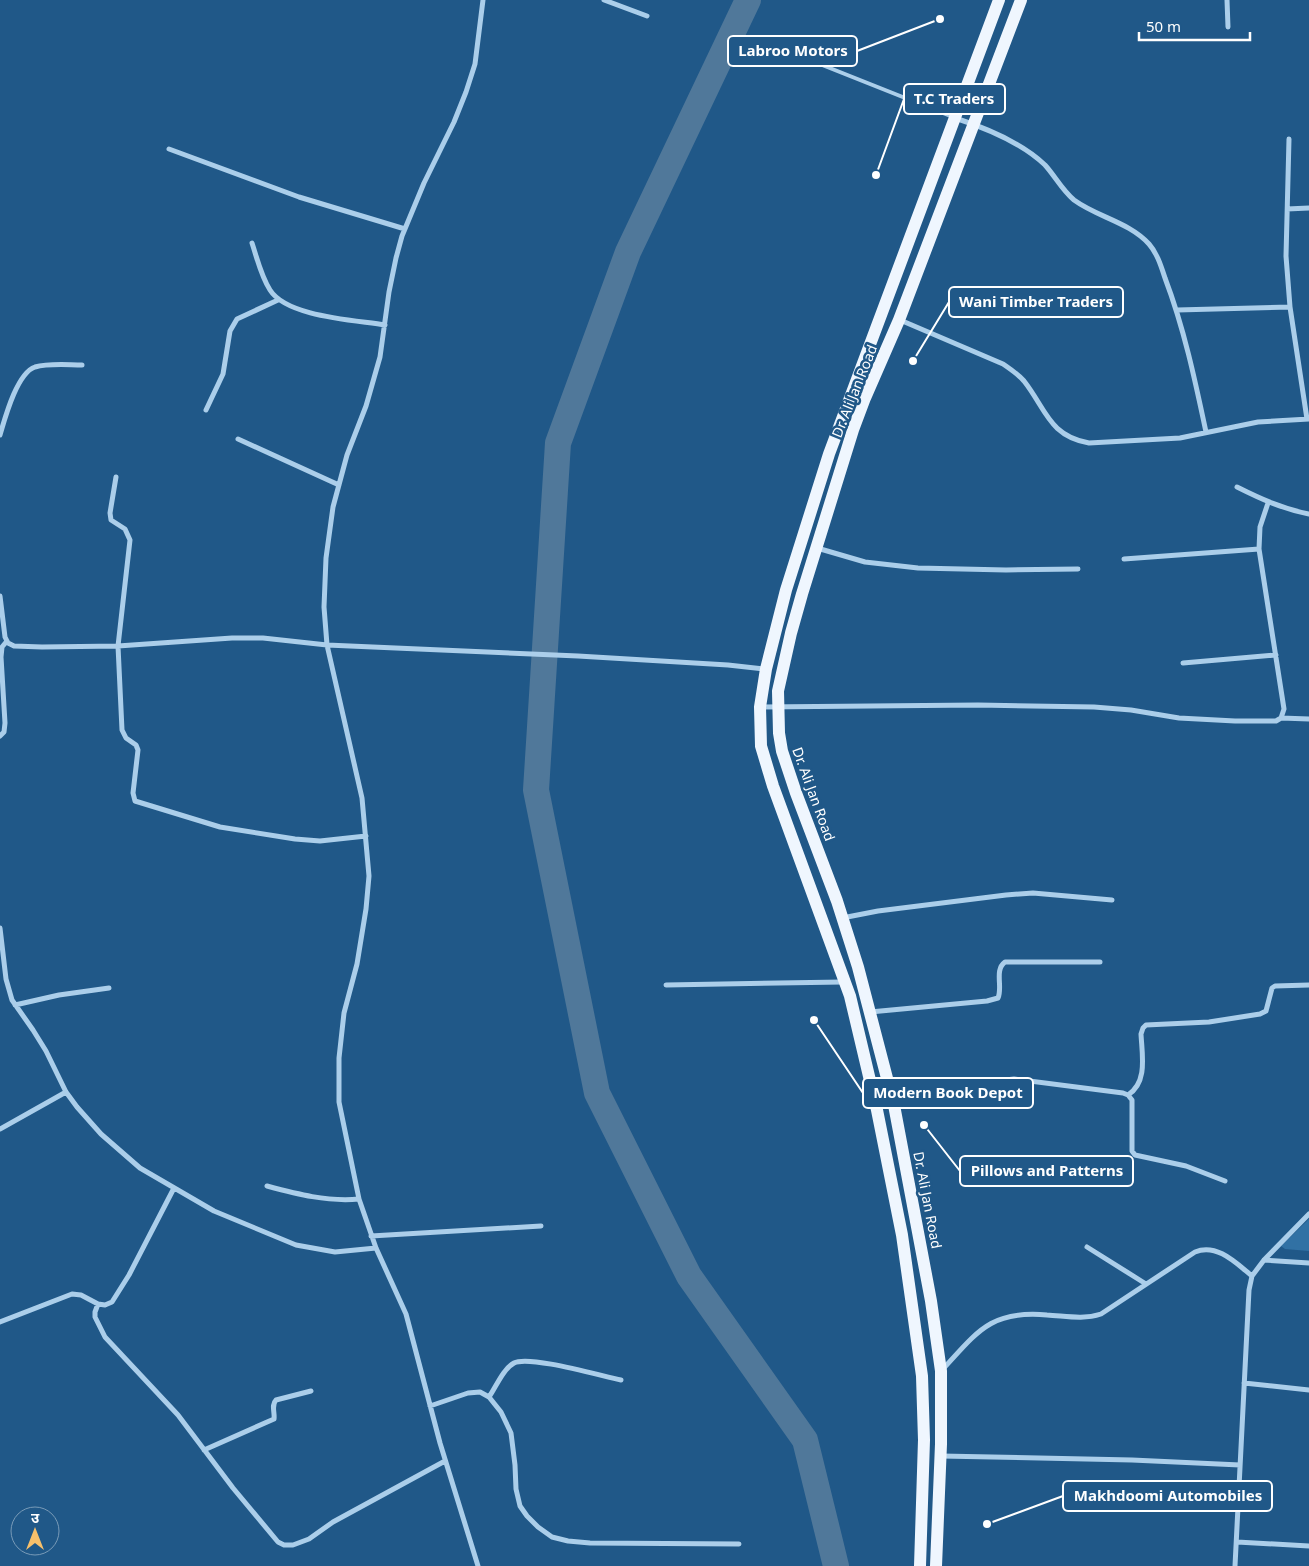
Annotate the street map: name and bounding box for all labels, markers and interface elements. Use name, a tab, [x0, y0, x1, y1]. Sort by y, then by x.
scale bar	[1139, 10, 1250, 42]
text: 50 m	[1146, 16, 1181, 36]
callout: Labroo Motors	[728, 36, 857, 66]
text: Labroo Motors	[738, 40, 848, 60]
callout: T.C Traders	[904, 84, 1005, 114]
text: T.C Traders	[914, 88, 994, 108]
callout: Wani Timber Traders	[949, 287, 1123, 317]
text: Wani Timber Traders	[959, 291, 1113, 311]
street label: Dr. Ali Jan Road	[827, 342, 881, 440]
street label: Dr. Ali Jan Road	[788, 744, 840, 844]
callout: Modern Book Depot	[863, 1078, 1033, 1108]
text: Modern Book Depot	[873, 1082, 1023, 1102]
street label: Dr. Ali Jan Road	[909, 1150, 947, 1250]
callout: Pillows and Patterns	[960, 1156, 1133, 1186]
text: Pillows and Patterns	[971, 1160, 1123, 1180]
callout: Makhdoomi Automobiles	[1063, 1481, 1272, 1511]
text: Makhdoomi Automobiles	[1074, 1485, 1262, 1505]
north arrow	[10, 1506, 60, 1556]
text: उ	[31, 1508, 40, 1527]

